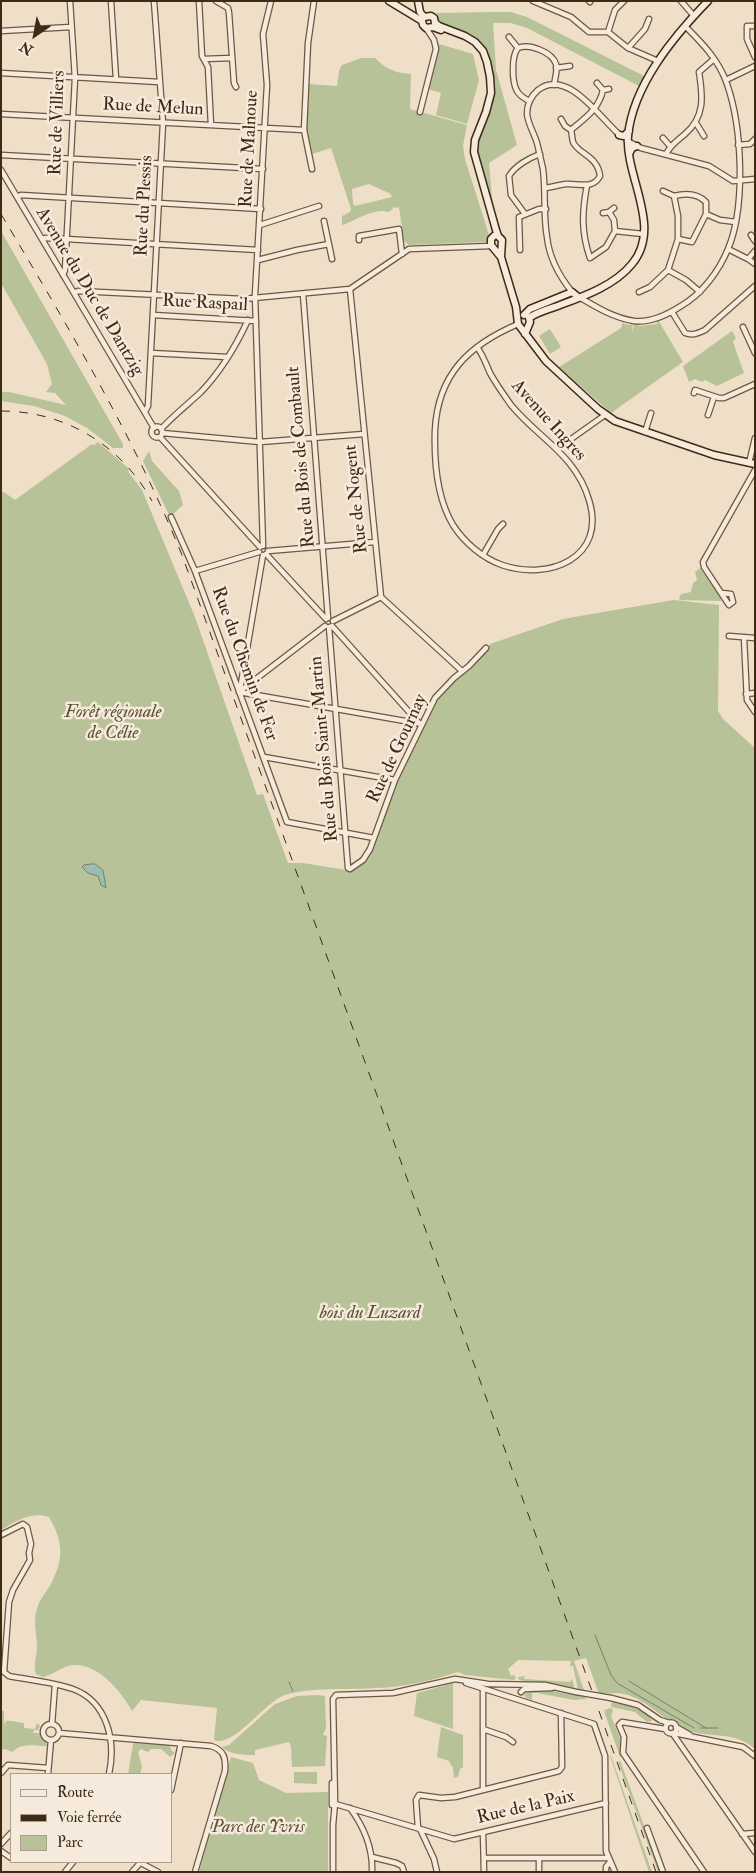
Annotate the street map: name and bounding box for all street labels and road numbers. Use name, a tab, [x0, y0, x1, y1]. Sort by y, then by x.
street label: Rue de Villiers	[45, 70, 71, 176]
street label: Rue de Malnoue	[236, 90, 264, 208]
street label: Rue de Melun	[102, 95, 204, 121]
street label: Rue du Plessis	[132, 155, 158, 257]
street label: Avenue du Duc de Dantzig	[30, 204, 148, 380]
street label: Rue Raspail	[162, 291, 248, 317]
street label: Rue du Bois de Combault	[283, 365, 321, 549]
street label: Avenue Ingres	[506, 376, 590, 466]
street label: Rue de Nogent	[341, 444, 373, 554]
street label: Rue du Chemin de Fer	[206, 584, 282, 744]
street label: Rue du Bois Saint-Martin	[306, 655, 344, 843]
street label: Rue de Gournay	[363, 691, 433, 807]
street label: Rue de la Paix	[475, 1786, 577, 1830]

